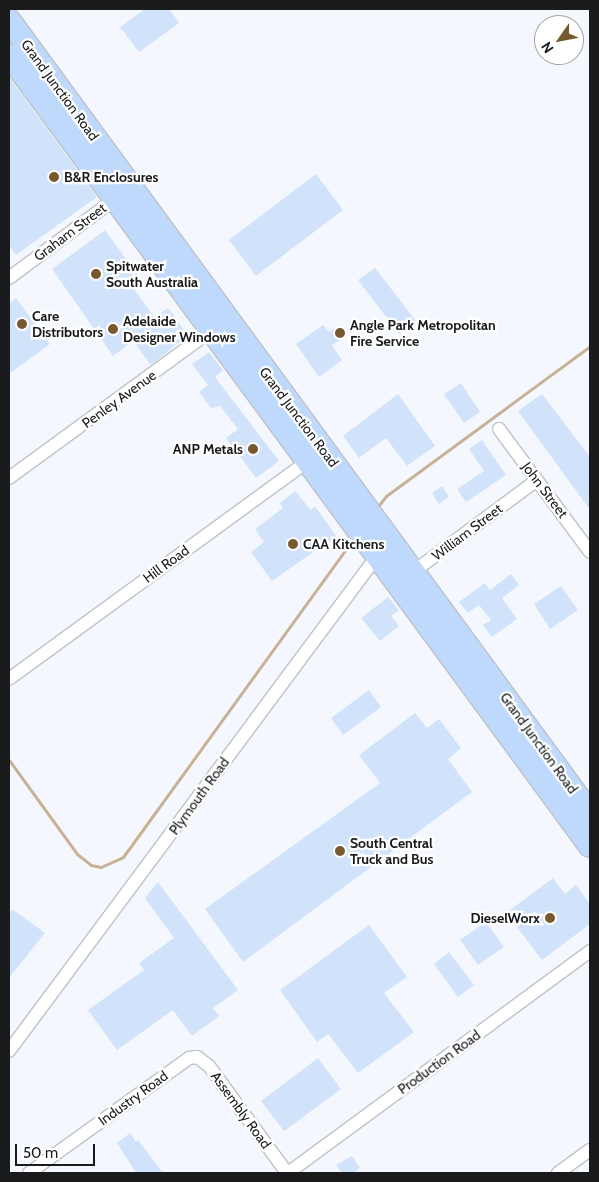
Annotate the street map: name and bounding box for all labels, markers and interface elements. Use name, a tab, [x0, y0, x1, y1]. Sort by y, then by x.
north arrow	[534, 15, 584, 65]
street label: Grand Junction Road	[18, 36, 102, 144]
text: N	[537, 39, 558, 57]
place label: B&R Enclosures	[64, 169, 158, 185]
marker: B&R Enclosures	[48, 171, 60, 183]
street label: Graham Street	[31, 199, 109, 265]
place label: Spitwater South Australia	[106, 258, 198, 290]
marker: Spitwater South Australia	[90, 268, 102, 280]
place label: Care Distributors	[32, 308, 103, 341]
place label: Adelaide Designer Windows	[123, 313, 236, 346]
place label: Angle Park Metropolitan Fire Service	[350, 317, 496, 350]
marker: Care Distributors	[16, 318, 28, 330]
marker: Adelaide Designer Windows	[107, 323, 119, 335]
marker: Angle Park Metropolitan Fire Service	[334, 327, 346, 339]
street label: Grand Junction Road	[256, 364, 342, 470]
street label: Penley Avenue	[79, 366, 159, 432]
place label: ANP Metals	[173, 441, 243, 457]
marker: ANP Metals	[247, 443, 259, 455]
street label: John Street	[519, 459, 571, 521]
street label: William Street	[428, 500, 506, 564]
place label: CAA Kitchens	[303, 536, 384, 552]
marker: CAA Kitchens	[287, 538, 299, 550]
street label: Hill Road	[140, 542, 192, 586]
street label: Grand Junction Road	[497, 689, 581, 797]
street label: Plymouth Road	[165, 754, 233, 838]
place label: South Central Truck and Bus	[350, 835, 433, 868]
marker: South Central Truck and Bus	[334, 845, 346, 857]
place label: DieselWorx	[470, 910, 540, 926]
marker: DieselWorx	[544, 912, 556, 924]
street label: Production Road	[394, 1026, 484, 1098]
street label: Industry Road	[95, 1067, 171, 1129]
street label: Assembly Road	[207, 1068, 275, 1152]
scale bar	[18, 1134, 98, 1166]
text: 50 m	[23, 1144, 58, 1162]

